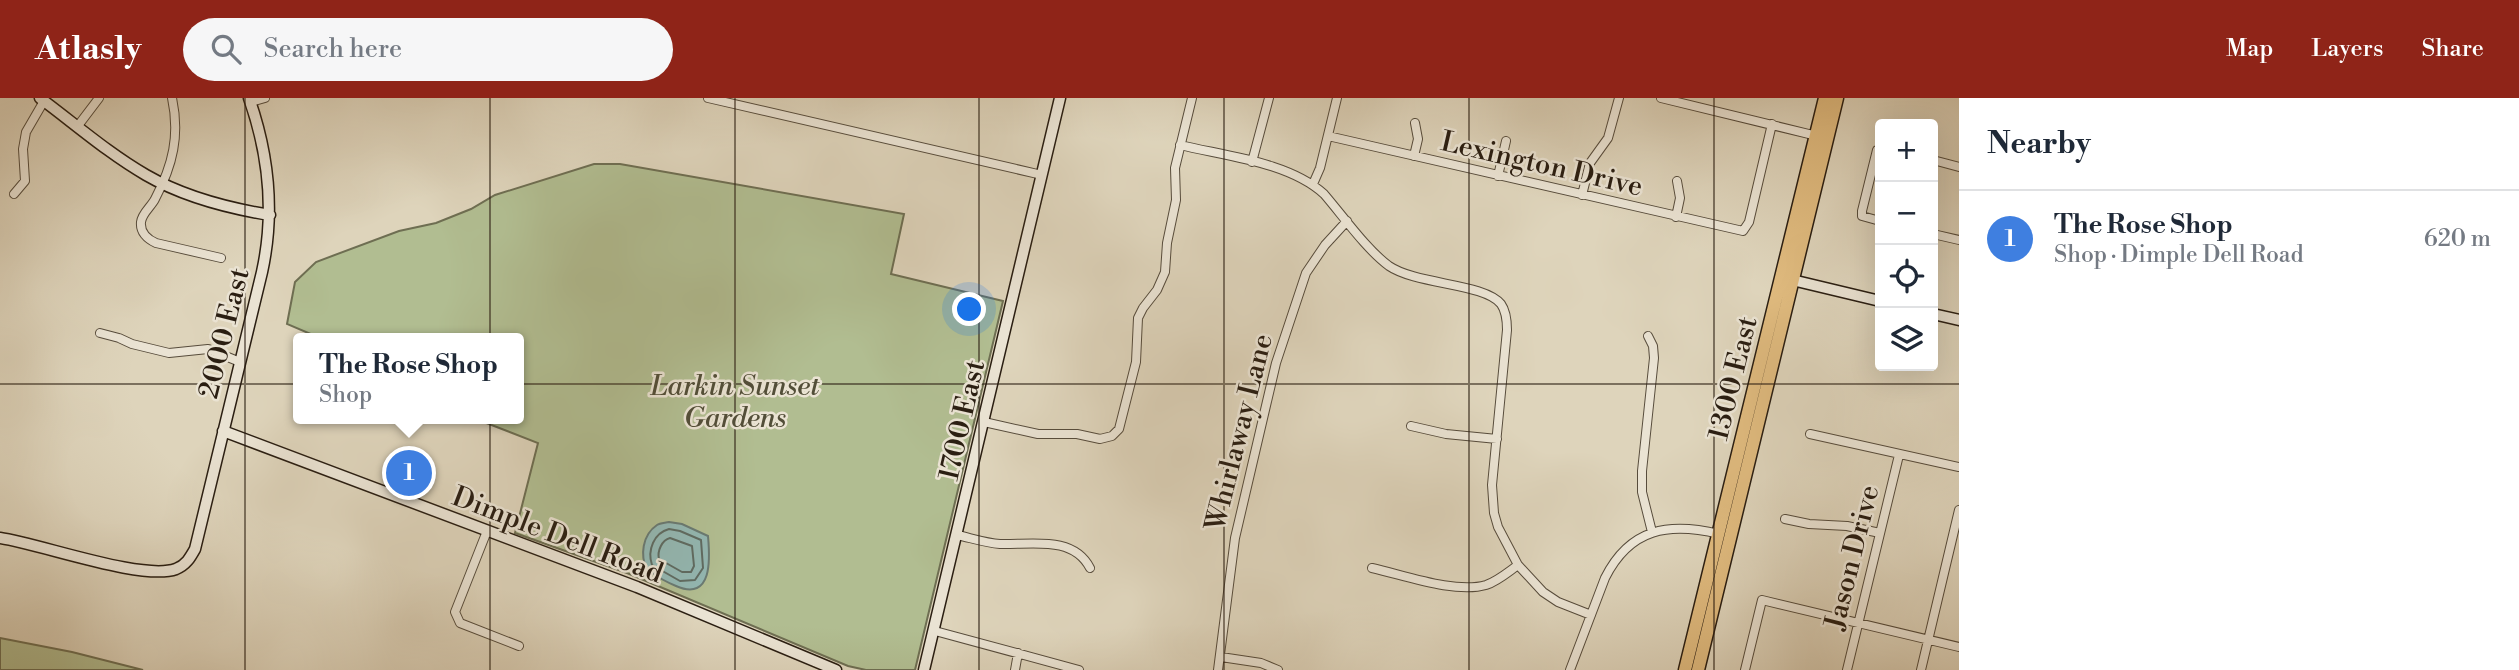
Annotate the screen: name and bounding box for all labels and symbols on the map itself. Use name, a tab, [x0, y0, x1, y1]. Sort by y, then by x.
street label: Lexington Drive	[1437, 124, 1646, 205]
street label: 2000 East	[191, 264, 258, 402]
your location	[952, 292, 986, 326]
street label: 1300 East	[1701, 313, 1766, 444]
street label: Whirlaway Lane	[1198, 330, 1281, 535]
street label: 1700 East	[932, 356, 993, 484]
park label: Larkin Sunset Gardens	[650, 369, 820, 436]
pin: 1	[386, 447, 432, 499]
street label: Dimple Dell Road	[447, 479, 668, 592]
street label: Jason Drive	[1817, 481, 1887, 634]

